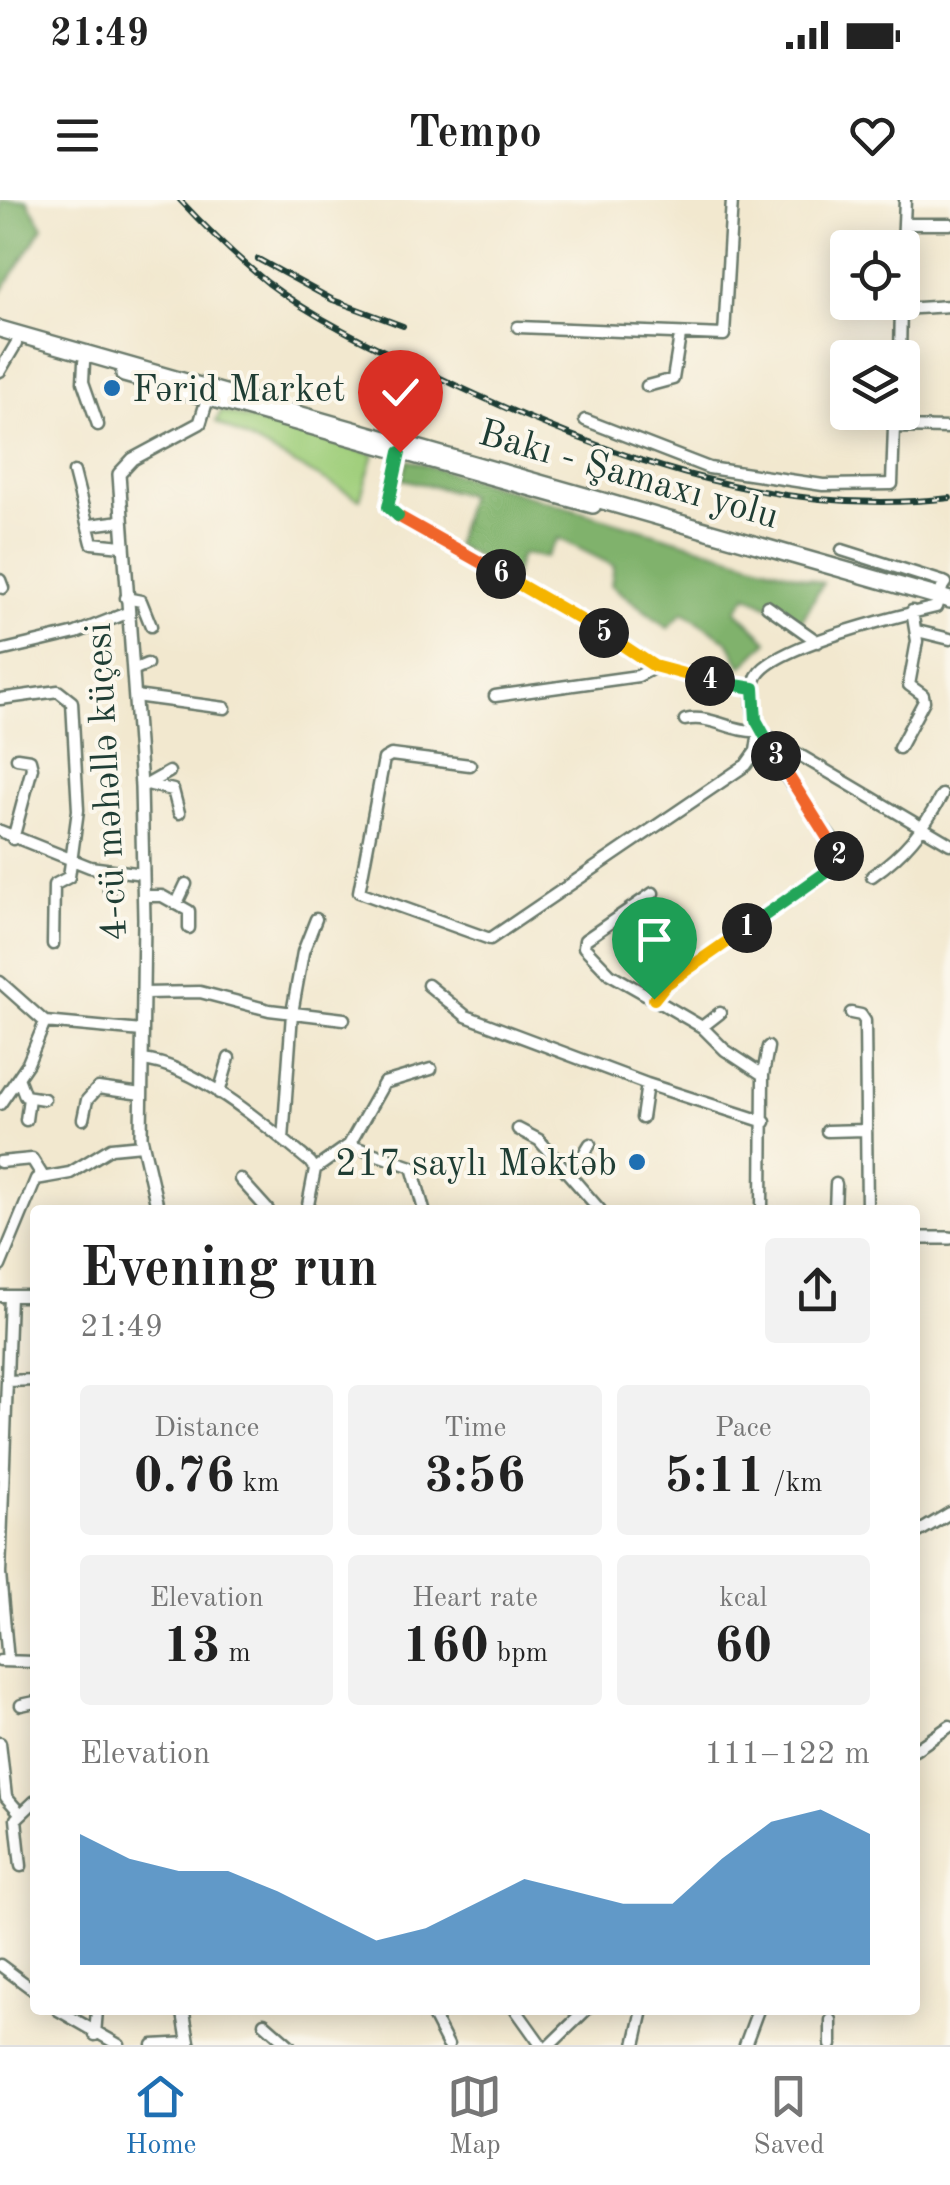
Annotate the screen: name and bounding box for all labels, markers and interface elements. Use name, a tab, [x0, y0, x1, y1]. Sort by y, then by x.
text: 21:49	[50, 16, 149, 54]
icon: menu	[50, 108, 105, 163]
icon: heart	[845, 108, 900, 163]
text: Tempo	[408, 112, 542, 157]
map controls	[830, 230, 920, 430]
button: locate	[830, 230, 920, 320]
button: layers	[830, 340, 920, 430]
pin	[358, 350, 443, 453]
icon: check	[373, 365, 428, 420]
place label: Fərid Market	[132, 372, 346, 410]
marker: Fərid Market	[101, 377, 123, 399]
street label: Bakı - Şamaxı yolu	[474, 415, 782, 537]
pin: 6	[476, 549, 526, 599]
text: 6	[493, 560, 509, 588]
pin: 5	[579, 608, 629, 658]
text: 5	[596, 619, 612, 647]
street label: 4-cü məhəllə küçesi	[81, 622, 135, 942]
pin: 4	[685, 656, 735, 706]
text: 4	[702, 667, 718, 695]
pin: 3	[751, 731, 801, 781]
text: 3	[768, 742, 784, 770]
pin: 2	[814, 831, 864, 881]
text: 2	[831, 842, 847, 870]
pin	[612, 897, 697, 1000]
pin: 1	[722, 903, 772, 953]
icon: arrive	[627, 912, 682, 967]
text: 1	[739, 914, 755, 942]
place label: 217 saylı Məktəb	[335, 1146, 617, 1184]
marker: 217 saylı Məktəb	[626, 1151, 648, 1173]
button: share	[765, 1238, 870, 1343]
text: Evening run	[80, 1243, 378, 1298]
text: 21:49	[80, 1312, 163, 1344]
text: Distance	[154, 1415, 259, 1443]
text: Time	[444, 1415, 506, 1443]
text: Pace	[715, 1415, 772, 1443]
text: 0.76	[134, 1453, 235, 1503]
text: 3:56	[424, 1453, 525, 1503]
text: 5:11	[664, 1453, 765, 1503]
text: km	[235, 1470, 279, 1498]
text: /km	[765, 1470, 822, 1498]
text: Elevation	[150, 1585, 264, 1613]
text: Heart rate	[412, 1585, 538, 1613]
text: kcal	[719, 1585, 767, 1613]
text: 13	[163, 1623, 221, 1673]
text: 160	[402, 1623, 489, 1673]
text: 60	[714, 1623, 772, 1673]
text: m	[221, 1640, 251, 1668]
text: bpm	[489, 1640, 548, 1668]
text: Elevation	[80, 1739, 210, 1771]
text: 111–122 m	[704, 1739, 870, 1771]
tab: Home	[125, 2069, 197, 2164]
tab: Map	[447, 2069, 502, 2164]
tab: Saved	[753, 2069, 825, 2164]

